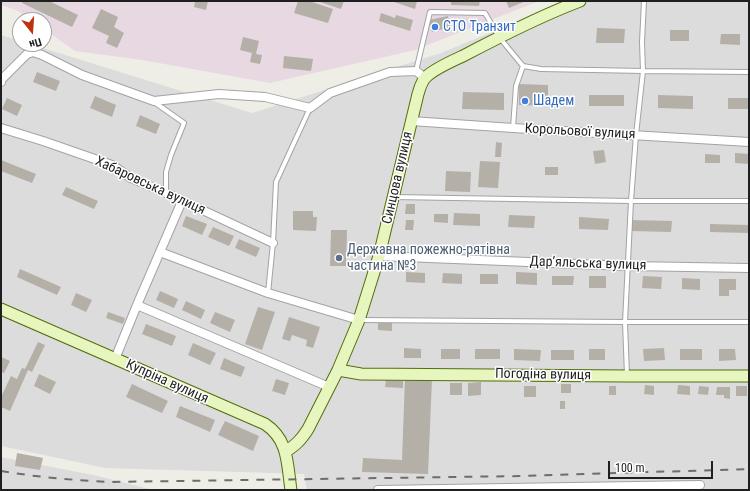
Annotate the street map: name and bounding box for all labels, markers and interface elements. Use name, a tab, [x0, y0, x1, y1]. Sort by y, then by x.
north arrow	[12, 12, 52, 52]
place label: СТО Транзит	[443, 19, 516, 35]
marker: СТО Транзит	[430, 22, 440, 32]
text: Пн	[28, 35, 43, 51]
place label: Шадем	[533, 93, 574, 109]
marker: Шадем	[520, 96, 530, 106]
street label: Корольової вулиця	[524, 121, 636, 143]
street label: Синцова вулиця	[379, 130, 417, 226]
street label: Хабаровська вулиця	[92, 153, 208, 219]
place label: Державна пожежно-рятівна частина №3	[347, 242, 510, 274]
marker: Державна пожежно-рятівна частина №3	[334, 253, 344, 263]
street label: Дар’яльська вулиця	[529, 254, 647, 274]
street label: Купріна вулиця	[123, 356, 211, 408]
street label: Погодіна вулиця	[495, 366, 591, 384]
scale bar	[610, 453, 715, 479]
text: 100 m	[615, 461, 645, 475]

